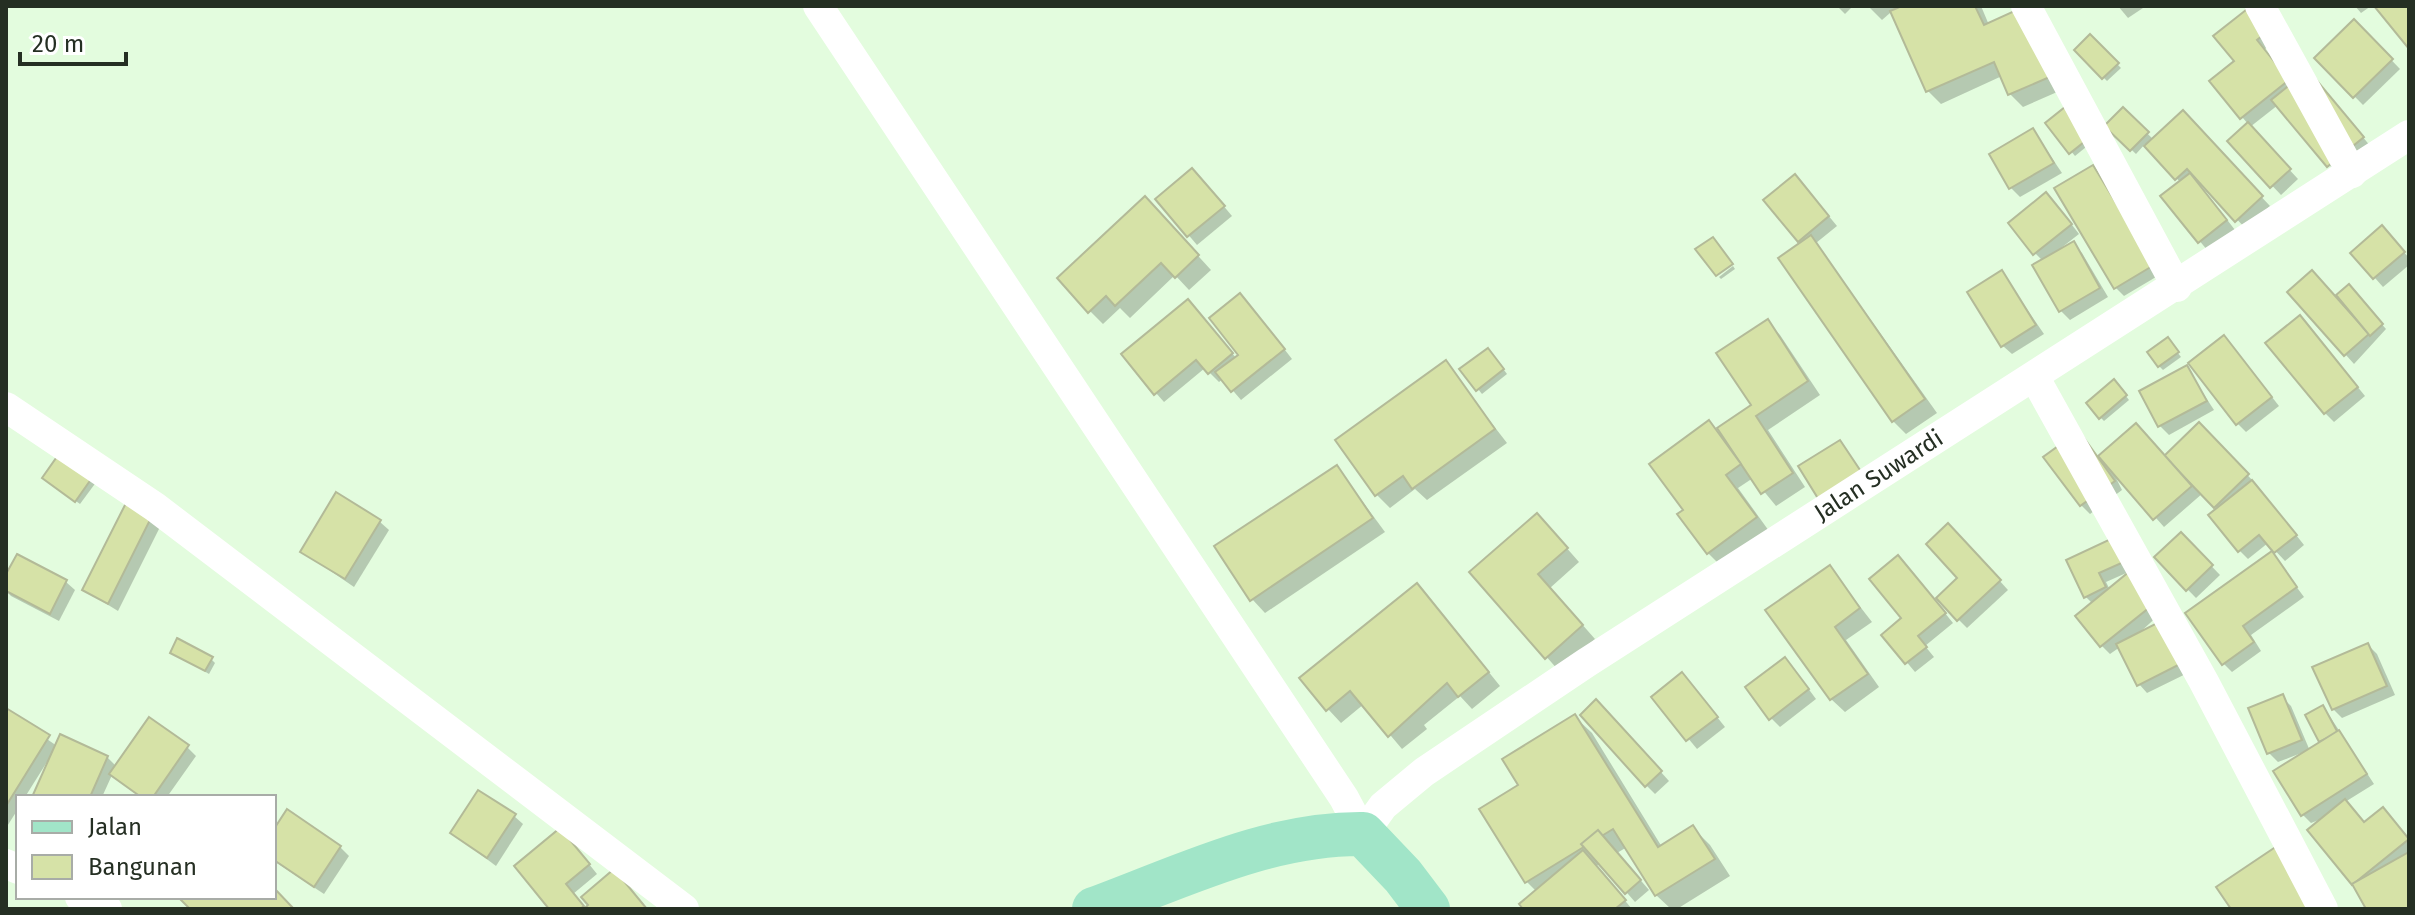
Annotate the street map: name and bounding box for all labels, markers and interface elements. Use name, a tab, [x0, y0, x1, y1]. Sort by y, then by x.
scale bar	[20, 16, 126, 66]
text: 20 m	[32, 30, 84, 58]
street label: Jalan Suwardi	[1809, 424, 1948, 527]
legend	[16, 795, 276, 899]
text: Jalan	[88, 813, 142, 841]
text: Bangunan	[88, 853, 197, 881]

